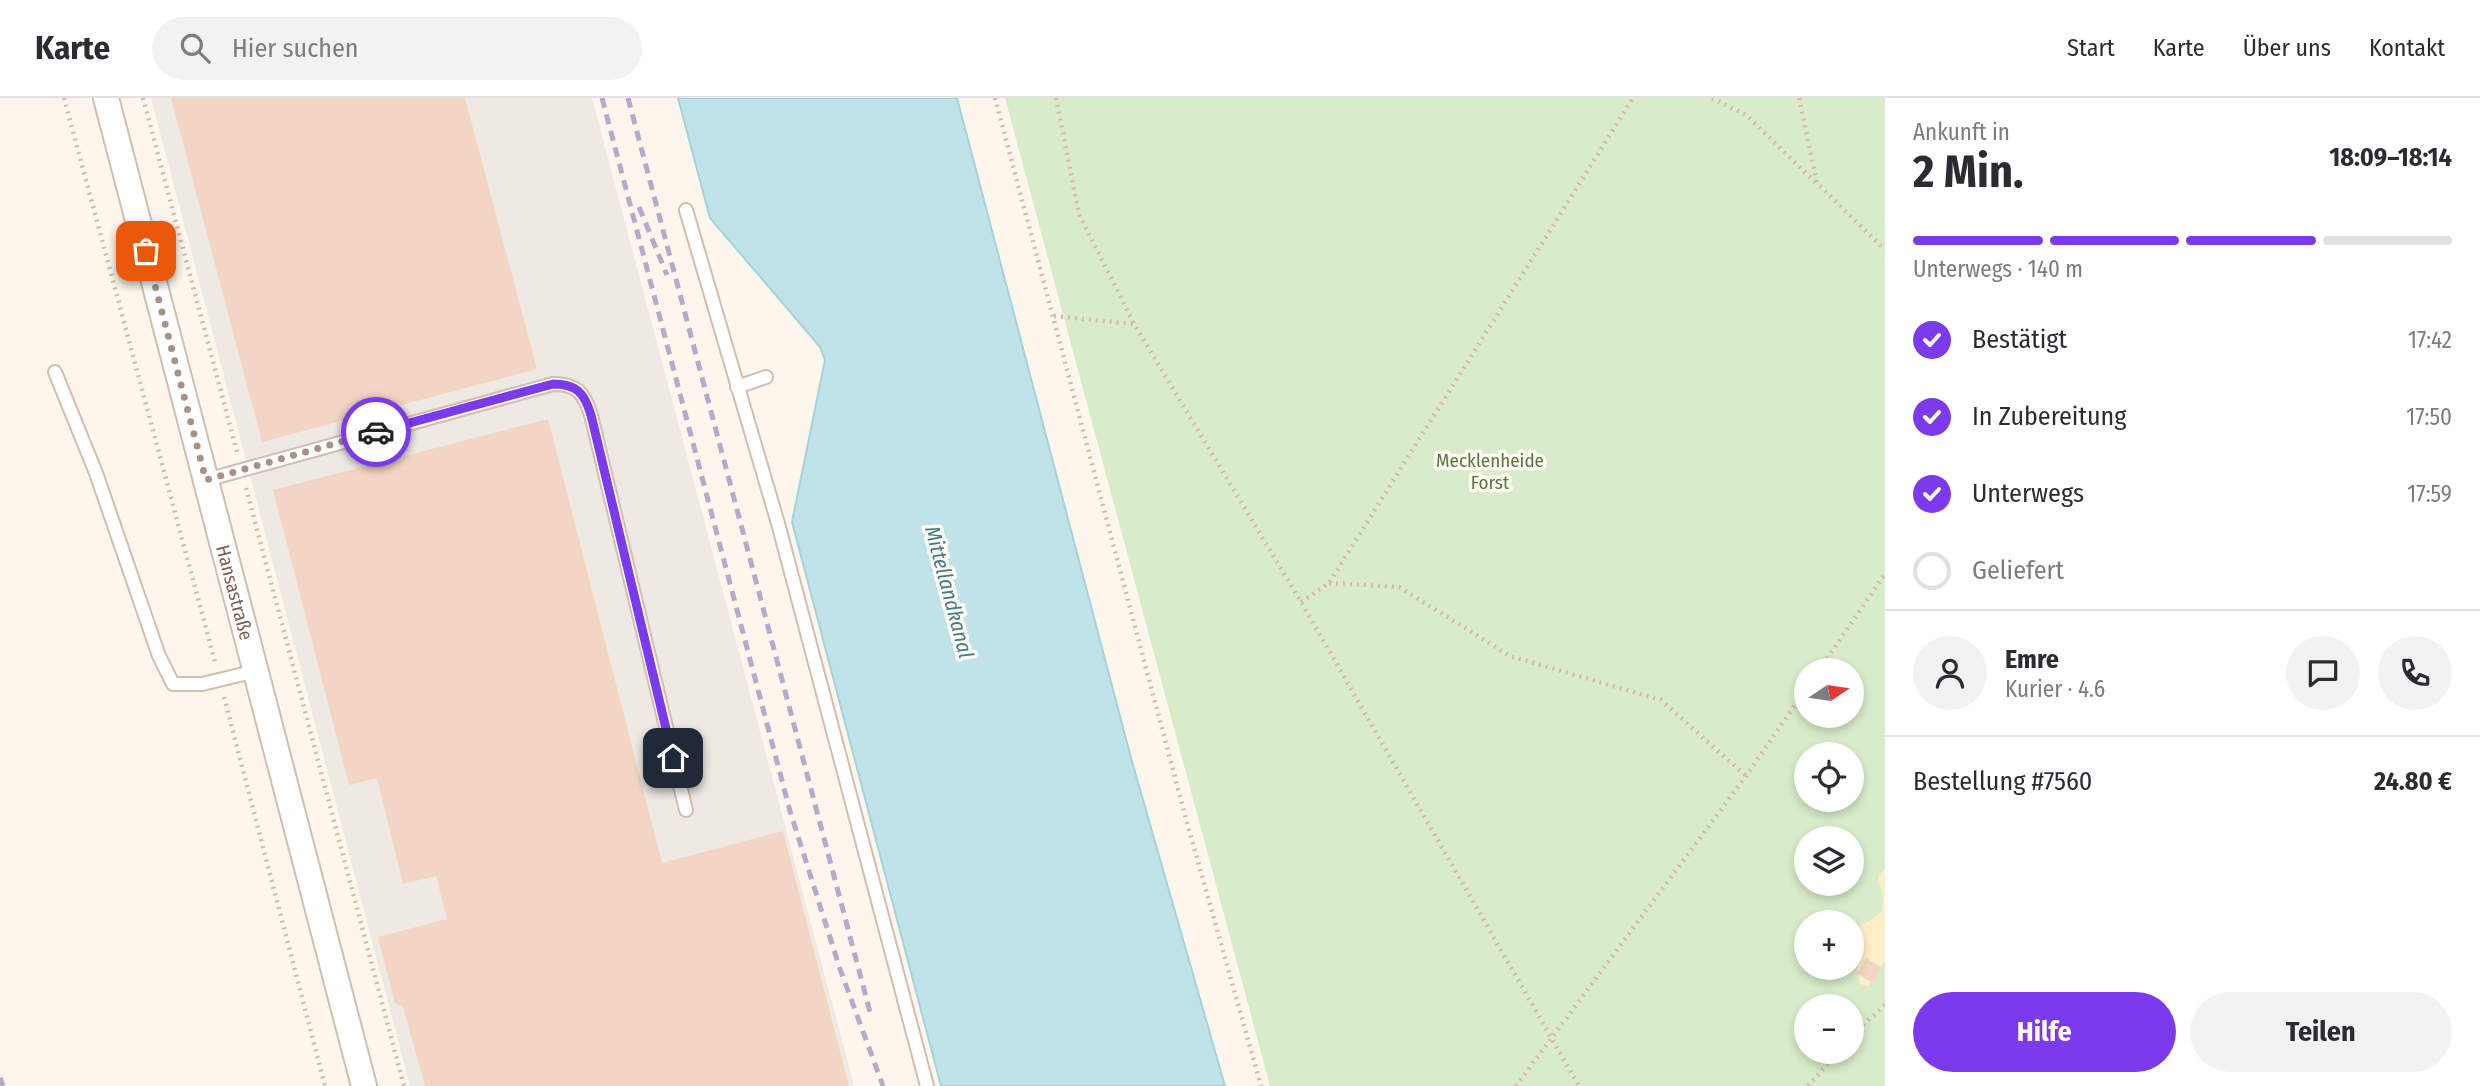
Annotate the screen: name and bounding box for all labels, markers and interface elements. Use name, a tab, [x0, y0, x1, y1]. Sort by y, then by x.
search box	[152, 17, 642, 80]
text: Karte	[35, 28, 110, 68]
icon: search	[176, 29, 214, 67]
text: Hier suchen	[232, 33, 359, 64]
text: Start	[2067, 34, 2115, 62]
text: Karte	[2153, 34, 2205, 62]
text: Über uns	[2243, 34, 2331, 62]
text: Kontakt	[2369, 34, 2445, 62]
text: Ankunft in	[1913, 118, 2010, 146]
text: 18:09–18:14	[2329, 142, 2452, 173]
text: 2 Min.	[1913, 144, 2024, 199]
pin	[116, 221, 176, 281]
icon: bag	[127, 232, 165, 270]
text: Unterwegs · 140 m	[1913, 255, 2083, 283]
icon: check	[1913, 321, 1951, 359]
text: Bestätigt	[1972, 324, 2067, 355]
text: 17:42	[2408, 326, 2452, 354]
courier	[341, 397, 411, 467]
icon: check	[1913, 398, 1951, 436]
text: In Zubereitung	[1972, 401, 2126, 432]
text: 17:50	[2406, 403, 2452, 431]
icon: car	[357, 413, 395, 451]
park label: Mecklenheide Forst	[1436, 449, 1544, 494]
icon: check	[1913, 475, 1951, 513]
text: Unterwegs	[1972, 478, 2084, 509]
text: 17:59	[2407, 480, 2452, 508]
water label: Mittellandkanal	[919, 523, 979, 661]
street label: Hansastraße	[212, 542, 259, 642]
text: Geliefert	[1972, 555, 2064, 586]
button: person	[1913, 636, 1987, 710]
button: chat	[2286, 636, 2360, 710]
button: phone	[2378, 636, 2452, 710]
text: Emre	[2005, 644, 2059, 675]
north arrow	[1794, 658, 1864, 728]
map controls	[1794, 658, 1864, 1064]
text: Kurier · 4.6	[2005, 675, 2105, 703]
pin	[643, 728, 703, 788]
icon: home	[654, 739, 692, 777]
button: locate	[1794, 742, 1864, 812]
text: Bestellung #7560	[1913, 766, 2092, 797]
text: 24.80 €	[2374, 766, 2452, 797]
button: layers	[1794, 826, 1864, 896]
button: +	[1794, 910, 1864, 980]
button: Hilfe	[1913, 992, 2176, 1072]
button: Teilen	[2190, 992, 2452, 1072]
button: −	[1794, 994, 1864, 1064]

